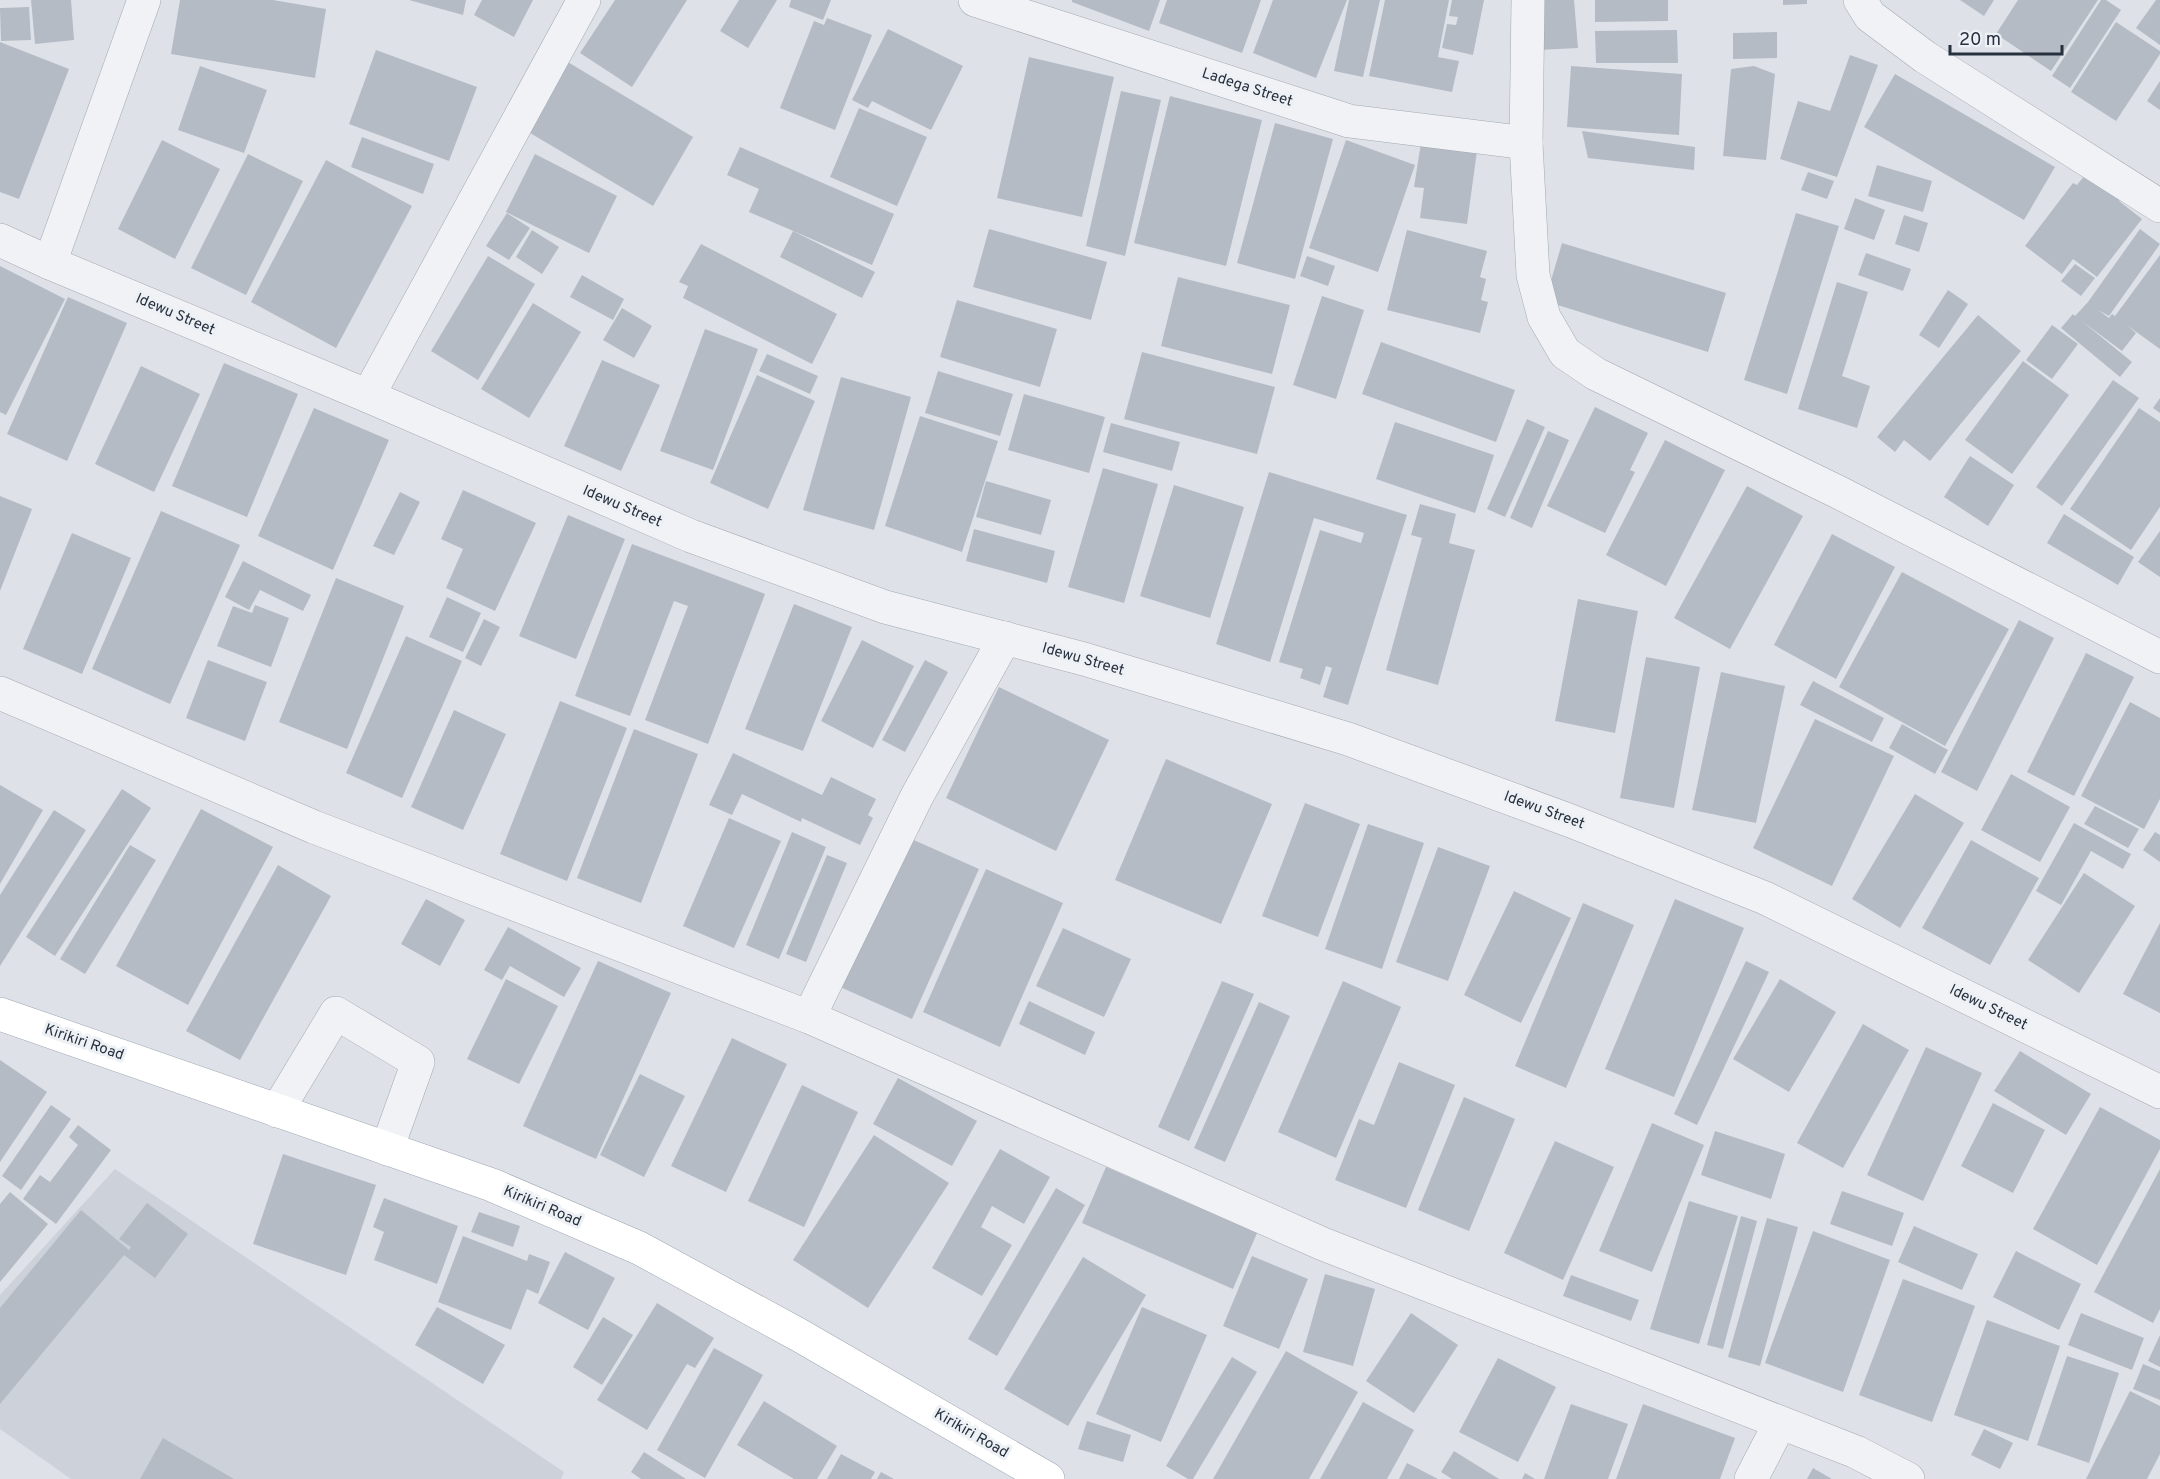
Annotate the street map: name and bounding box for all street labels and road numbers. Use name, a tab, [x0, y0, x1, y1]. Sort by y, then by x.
street label: Ladega Street	[1199, 64, 1295, 112]
street label: Idewu Street	[132, 290, 218, 340]
street label: Idewu Street	[579, 482, 665, 532]
street label: Idewu Street	[1040, 639, 1126, 681]
street label: Idewu Street	[1501, 788, 1587, 834]
street label: Idewu Street	[1946, 981, 2030, 1035]
street label: Kirikiri Road	[42, 1021, 126, 1065]
street label: Kirikiri Road	[500, 1182, 584, 1232]
street label: Kirikiri Road	[930, 1405, 1012, 1463]

